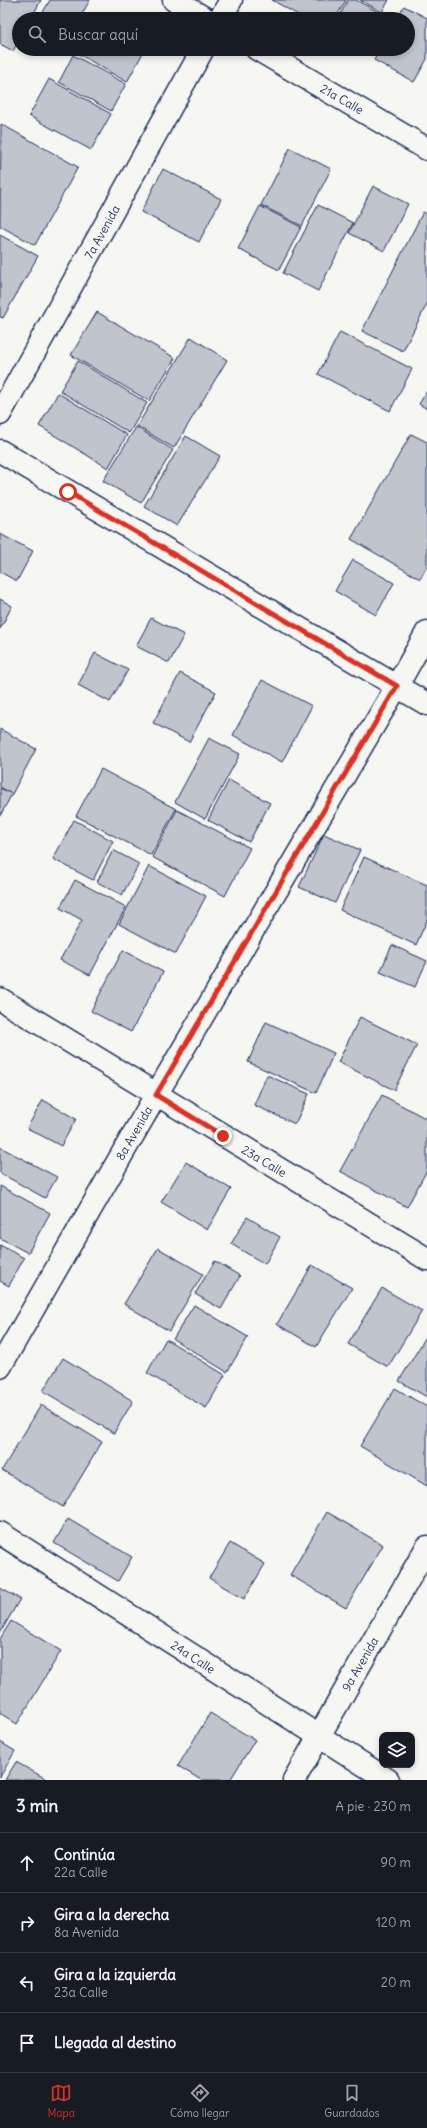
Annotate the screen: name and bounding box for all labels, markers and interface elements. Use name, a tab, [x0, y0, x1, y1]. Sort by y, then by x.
search box	[12, 12, 415, 56]
icon: search	[26, 23, 48, 45]
text: Buscar aquí	[58, 25, 138, 44]
street label: 21a Calle	[318, 81, 366, 117]
street label: 7a Avenida	[81, 202, 123, 261]
route start	[59, 483, 77, 501]
street label: 8a Avenida	[112, 1103, 156, 1163]
route end	[214, 1127, 232, 1145]
street label: 23a Calle	[239, 1142, 289, 1180]
street label: 9a Avenida	[338, 1634, 382, 1694]
street label: 24a Calle	[168, 1637, 218, 1677]
map controls	[379, 1732, 415, 1768]
button: layers	[379, 1732, 415, 1768]
text: 3 min	[16, 1795, 58, 1817]
text: A pie · 230 m	[336, 1798, 411, 1815]
text: Continúa	[54, 1845, 115, 1864]
icon: ahead	[16, 1852, 38, 1874]
text: 90 m	[380, 1854, 411, 1871]
text: 22a Calle	[54, 1864, 107, 1881]
text: Gira a la derecha	[54, 1905, 169, 1924]
icon: right	[16, 1912, 38, 1934]
text: 120 m	[376, 1914, 411, 1931]
text: 8a Avenida	[54, 1924, 119, 1941]
text: Gira a la izquierda	[54, 1965, 176, 1984]
icon: left	[16, 1972, 38, 1994]
text: 20 m	[381, 1974, 411, 1991]
text: 23a Calle	[54, 1984, 108, 2001]
icon: arrive	[16, 2032, 38, 2054]
text: Llegada al destino	[54, 2033, 176, 2052]
tab: Mapa	[47, 2082, 75, 2120]
tab: Cómo llegar	[170, 2082, 229, 2120]
tab: Guardados	[324, 2082, 380, 2120]

